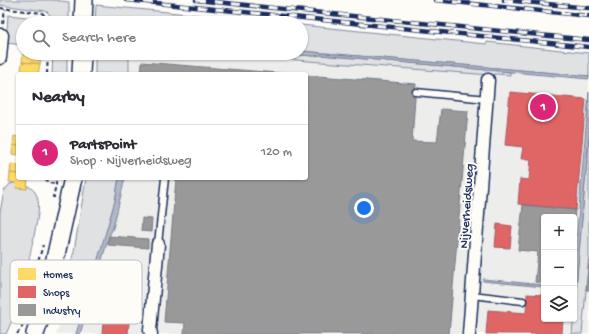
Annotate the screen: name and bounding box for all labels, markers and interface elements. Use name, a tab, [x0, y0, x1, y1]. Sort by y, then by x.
search box	[16, 16, 308, 60]
icon: search	[30, 27, 52, 49]
text: Search here	[62, 29, 136, 47]
text: Nearby	[32, 88, 85, 108]
pin: 1	[530, 92, 556, 122]
text: PartsPoint	[70, 136, 136, 154]
text: 1	[42, 145, 48, 160]
text: 120 m	[261, 145, 292, 160]
text: Shop · Nijverheidsweg	[70, 154, 192, 169]
street label: Nijverheidsweg	[457, 163, 478, 249]
your location	[354, 198, 374, 218]
map controls	[541, 214, 577, 322]
button: +	[541, 214, 577, 250]
button: −	[541, 250, 577, 286]
legend	[10, 260, 142, 324]
text: Homes	[43, 270, 73, 282]
button: layers	[541, 286, 577, 322]
text: Shops	[43, 288, 70, 300]
text: Industry	[43, 306, 81, 318]

